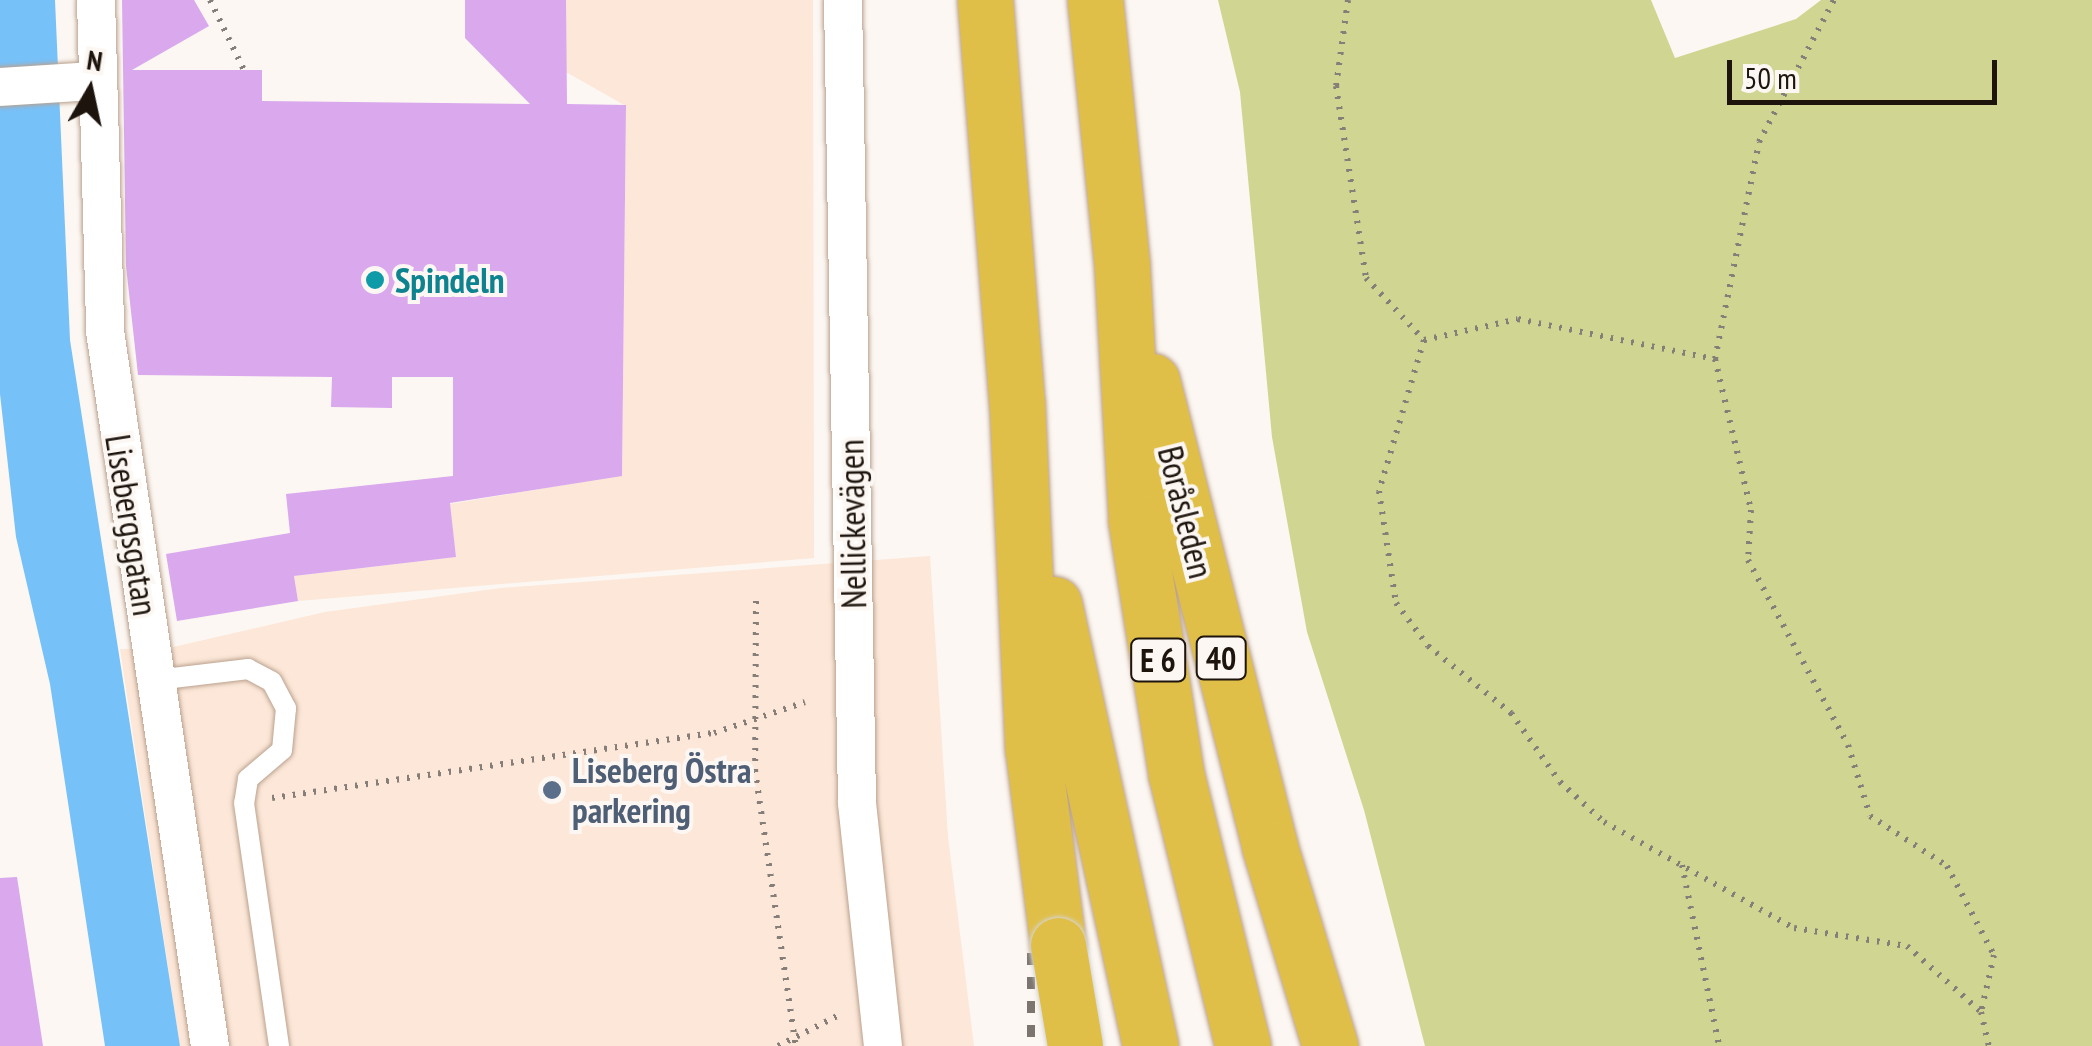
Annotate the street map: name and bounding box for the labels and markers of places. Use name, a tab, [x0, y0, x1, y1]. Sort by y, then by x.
place label: Spindeln	[395, 259, 504, 301]
marker: Spindeln	[364, 269, 386, 291]
place label: Liseberg Östra parkering	[572, 749, 752, 831]
marker: Liseberg Östra parkering	[541, 779, 563, 801]

